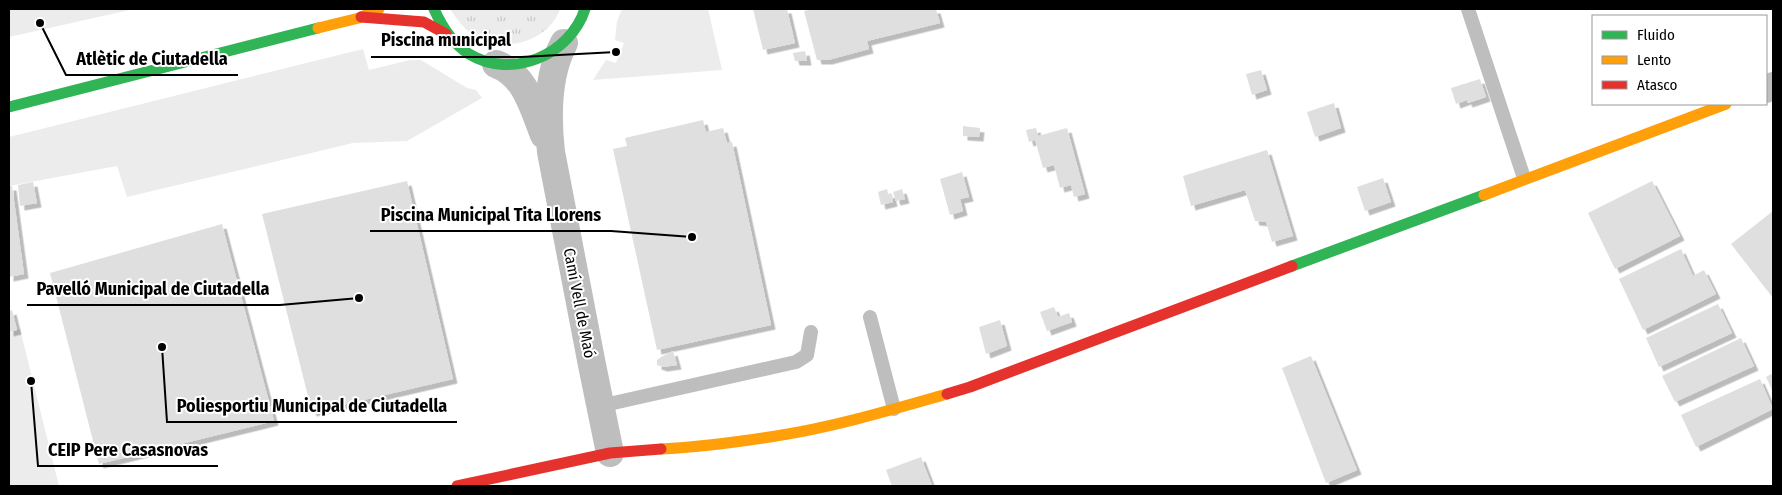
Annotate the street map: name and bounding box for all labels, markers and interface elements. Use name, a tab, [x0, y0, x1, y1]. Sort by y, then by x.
legend	[1592, 15, 1767, 105]
callout: Piscina municipal	[371, 24, 521, 57]
text: Fluido	[1637, 26, 1675, 44]
text: Piscina municipal	[381, 29, 511, 51]
callout: Atlètic de Ciutadella	[66, 42, 238, 75]
text: Atlètic de Ciutadella	[75, 48, 228, 70]
text: Lento	[1637, 51, 1671, 69]
text: Atasco	[1637, 76, 1677, 94]
callout: Piscina Municipal Tita Llorens	[370, 198, 611, 231]
text: Piscina Municipal Tita Llorens	[381, 204, 601, 226]
street label: Camí Vell de Maó	[560, 246, 599, 360]
callout: Pavelló Municipal de Ciutadella	[27, 272, 280, 305]
text: Pavelló Municipal de Ciutadella	[37, 278, 270, 300]
callout: Poliesportiu Municipal de Ciutadella	[167, 389, 457, 422]
text: Poliesportiu Municipal de Ciutadella	[177, 395, 447, 417]
callout: CEIP Pere Casasnovas	[38, 433, 218, 466]
text: CEIP Pere Casasnovas	[48, 439, 208, 461]

